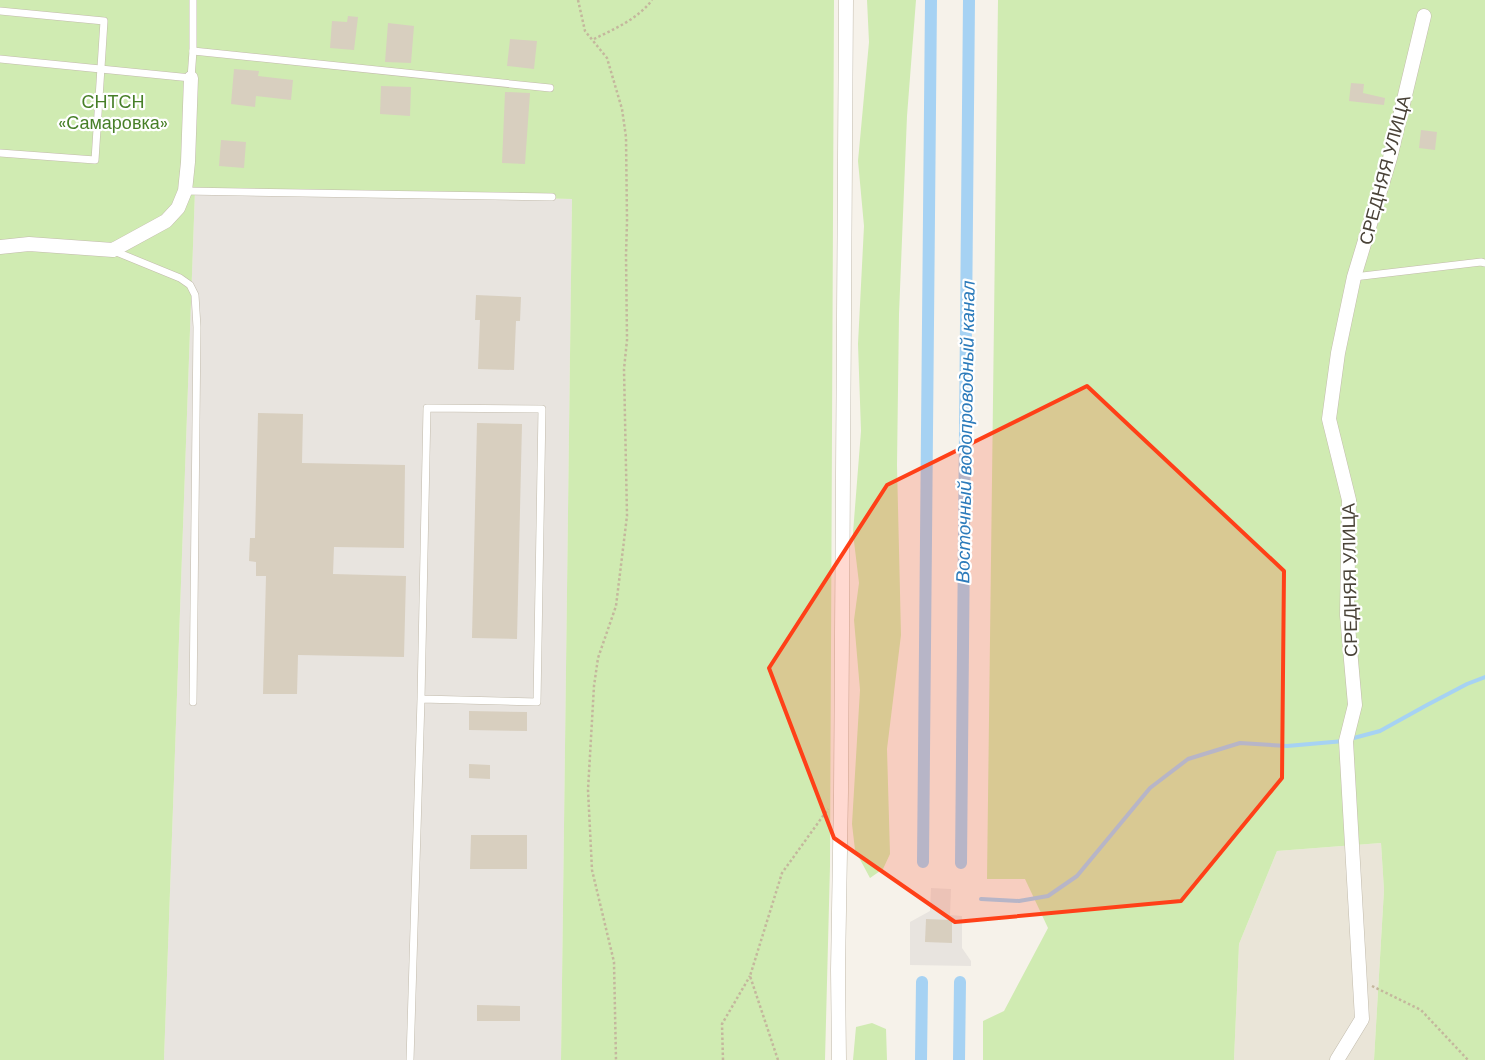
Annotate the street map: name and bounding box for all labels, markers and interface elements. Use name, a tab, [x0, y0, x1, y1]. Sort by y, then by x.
park label: СНТСН «Самаровка»	[58, 90, 168, 135]
street label: СРЕДНЯЯ УЛИЦА	[1353, 93, 1417, 247]
water label: Восточный водопроводный канал	[950, 280, 981, 584]
street label: СРЕДНЯЯ УЛИЦА	[1337, 503, 1363, 657]

